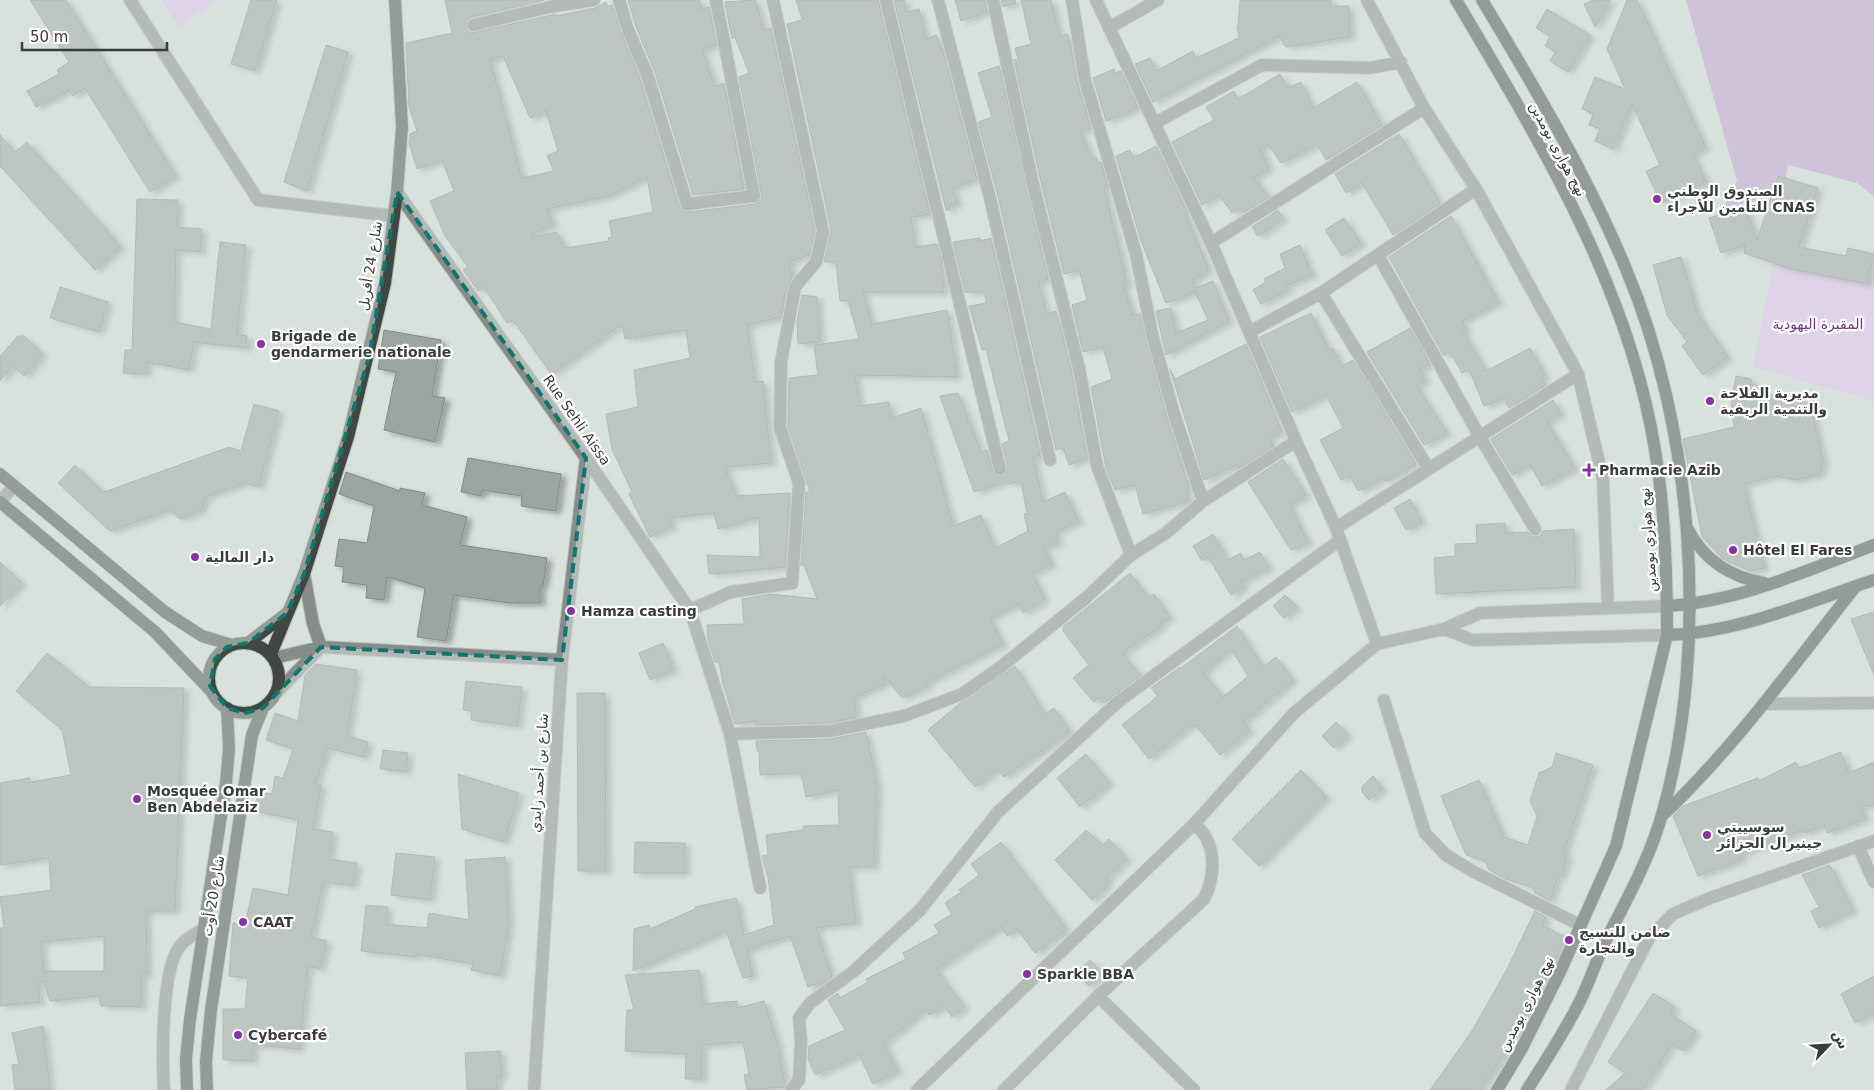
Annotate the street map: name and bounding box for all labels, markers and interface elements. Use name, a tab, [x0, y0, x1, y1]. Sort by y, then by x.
scale bar	[22, 20, 168, 52]
text: 50 m	[30, 28, 68, 46]
street label: نهج هواري بومدين	[1525, 99, 1590, 200]
place label: الصندوق الوطني للتأمين للأجراء CNAS	[1667, 183, 1815, 216]
marker: الصندوق الوطني للتأمين للأجراء CNAS	[1651, 193, 1663, 205]
street label: شارع 24 أفريل	[354, 220, 386, 312]
park label: المقبرة اليهودية	[1773, 316, 1863, 333]
place label: Brigade de gendarmerie nationale	[271, 328, 451, 360]
marker: Brigade de gendarmerie nationale	[255, 338, 267, 350]
street label: Rue Sehli Aissa	[540, 372, 614, 468]
place label: مديرية الفلاحة والتنمية الريفية	[1720, 385, 1827, 418]
marker: مديرية الفلاحة والتنمية الريفية	[1704, 395, 1716, 407]
place label: Pharmacie Azib	[1599, 462, 1721, 478]
marker: Pharmacie Azib	[1583, 464, 1595, 476]
street label: نهج هواري بومدين	[1636, 487, 1661, 593]
place label: Hôtel El Fares	[1743, 542, 1852, 558]
marker: Hôtel El Fares	[1727, 544, 1739, 556]
place label: دار المالية	[205, 549, 274, 565]
marker: دار المالية	[189, 551, 201, 563]
place label: Hamza casting	[581, 603, 697, 619]
marker: Hamza casting	[565, 605, 577, 617]
street label: شارع بن أحمد زايدي	[526, 713, 552, 833]
place label: Mosquée Omar Ben Abdelaziz	[147, 783, 266, 815]
marker: Mosquée Omar Ben Abdelaziz	[131, 793, 143, 805]
place label: سوسييتي جينيرال الجزائر	[1716, 819, 1822, 852]
marker: سوسييتي جينيرال الجزائر	[1701, 829, 1713, 841]
street label: شارع 20 أوت	[198, 854, 228, 938]
place label: CAAT	[253, 914, 294, 930]
marker: CAAT	[237, 916, 249, 928]
place label: ضامن للنسيج والتجارة	[1579, 924, 1671, 957]
marker: ضامن للنسيج والتجارة	[1563, 934, 1575, 946]
street label: نهج هواري بومدين	[1495, 954, 1558, 1055]
place label: Sparkle BBA	[1037, 966, 1134, 982]
marker: Sparkle BBA	[1021, 968, 1033, 980]
north arrow	[1804, 1020, 1854, 1070]
place label: Cybercafé	[248, 1027, 327, 1043]
text: ش	[1829, 1027, 1852, 1052]
marker: Cybercafé	[232, 1029, 244, 1041]

